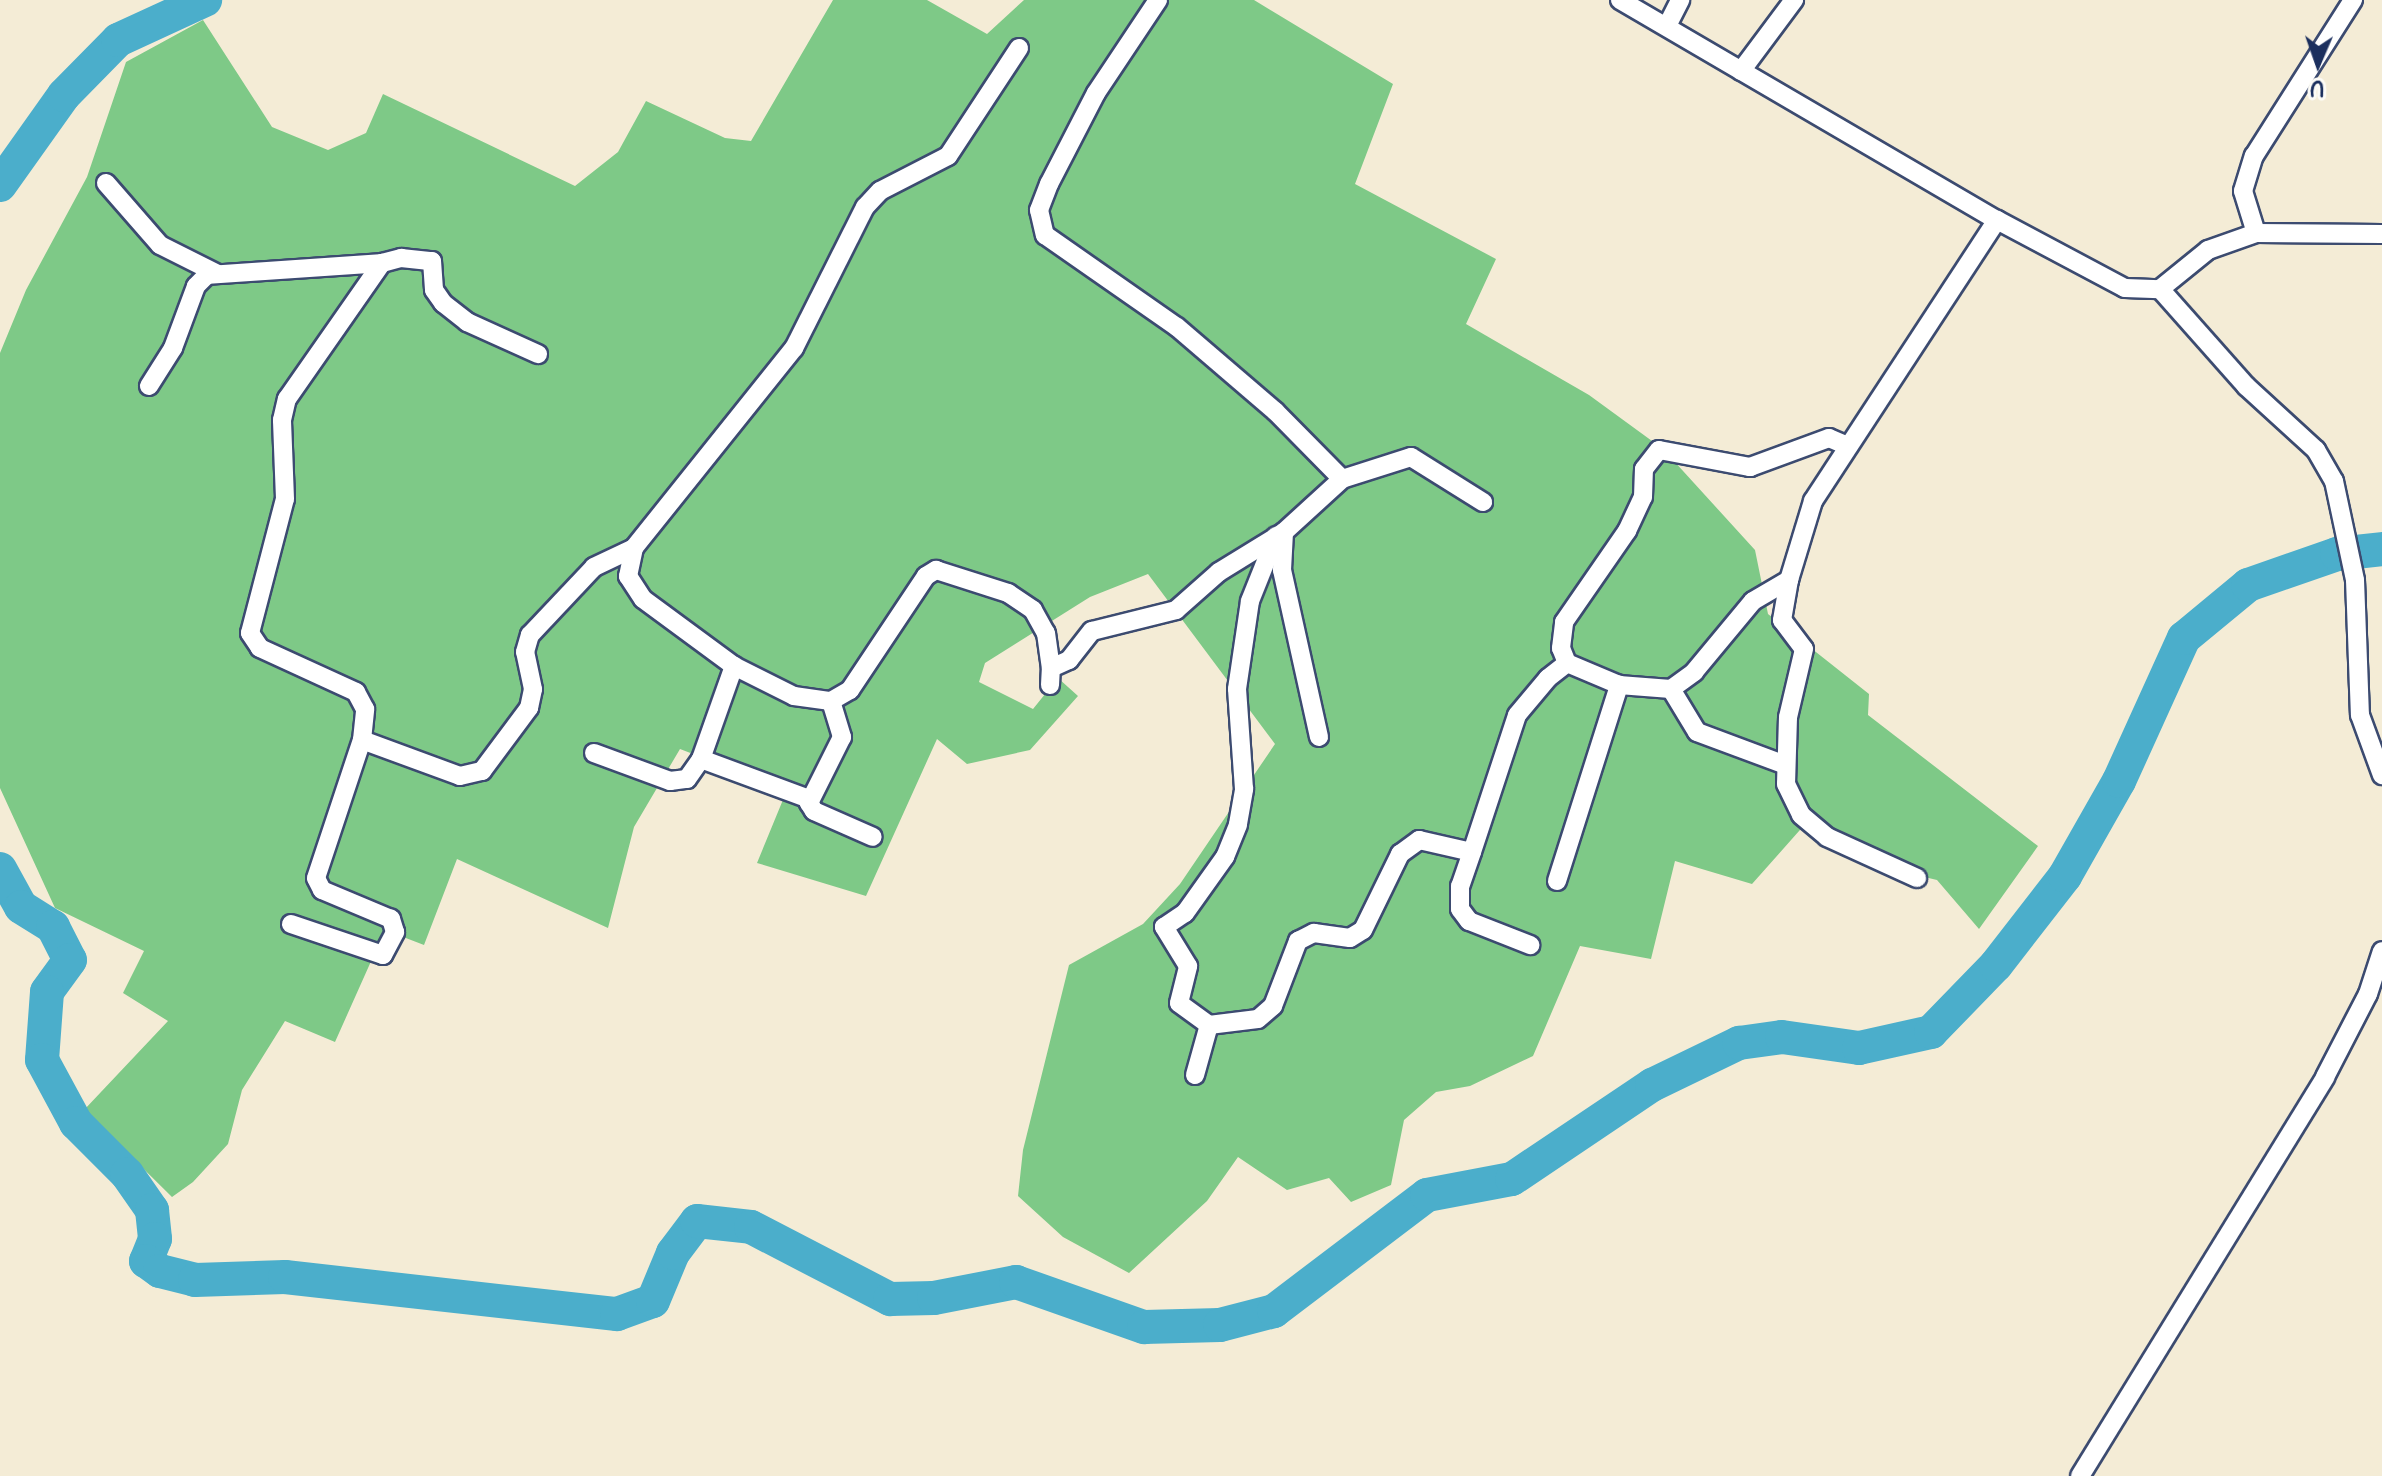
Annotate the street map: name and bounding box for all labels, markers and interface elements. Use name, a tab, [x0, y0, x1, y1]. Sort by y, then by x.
north arrow	[2278, 24, 2358, 104]
text: U	[2309, 74, 2325, 102]

